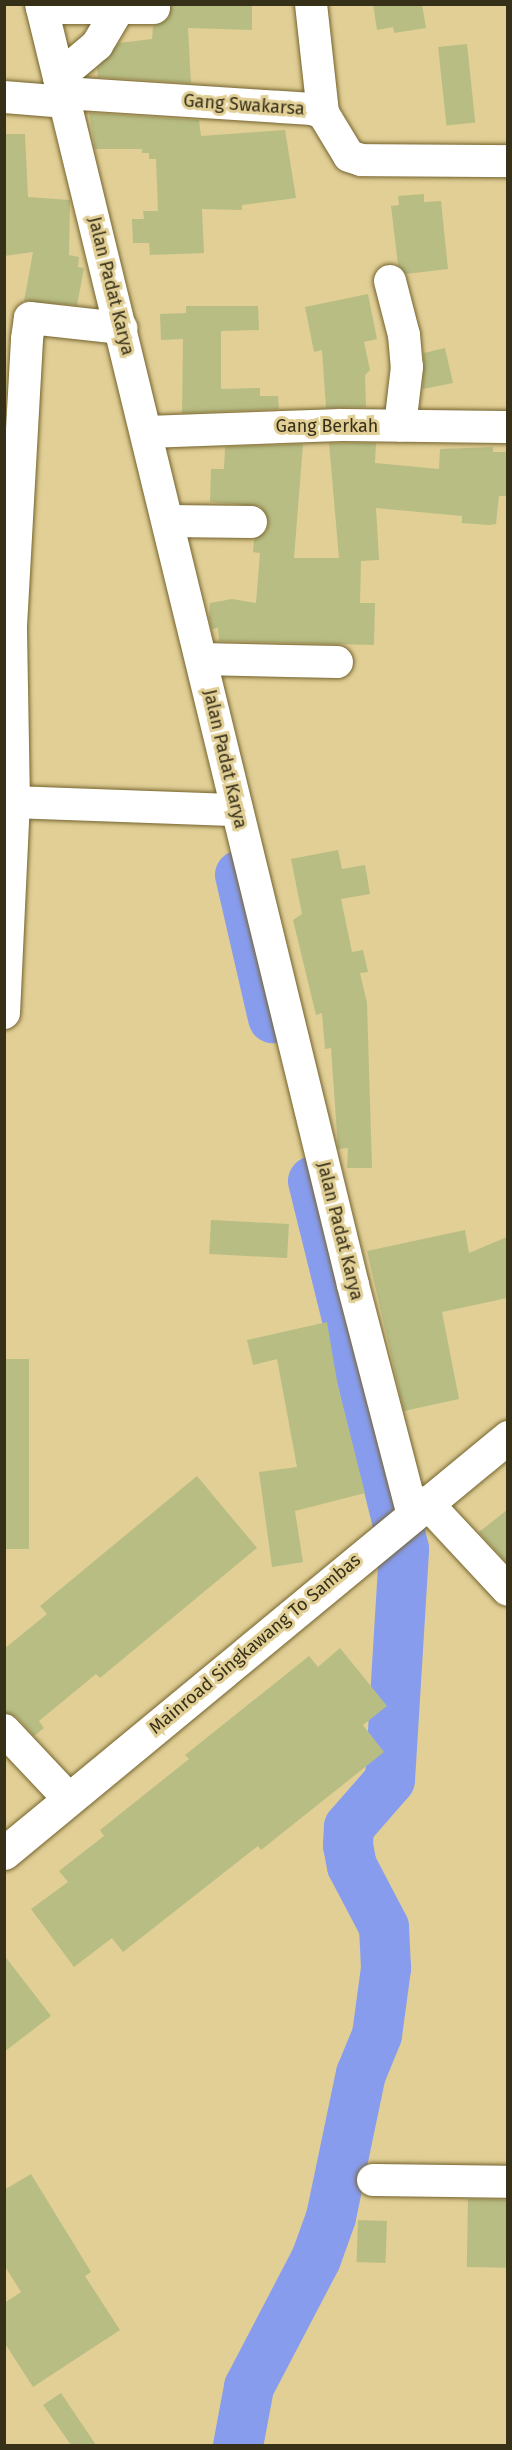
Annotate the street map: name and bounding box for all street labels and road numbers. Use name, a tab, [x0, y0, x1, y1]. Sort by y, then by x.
street label: Gang Swakarsa	[183, 90, 305, 120]
street label: Jalan Padat Karya	[83, 214, 139, 358]
street label: Gang Berkah	[276, 415, 378, 437]
street label: Jalan Padat Karya	[198, 687, 252, 831]
street label: Jalan Padat Karya	[312, 1159, 368, 1303]
street label: Mainroad Singkawang To Sambas	[145, 1549, 365, 1739]

